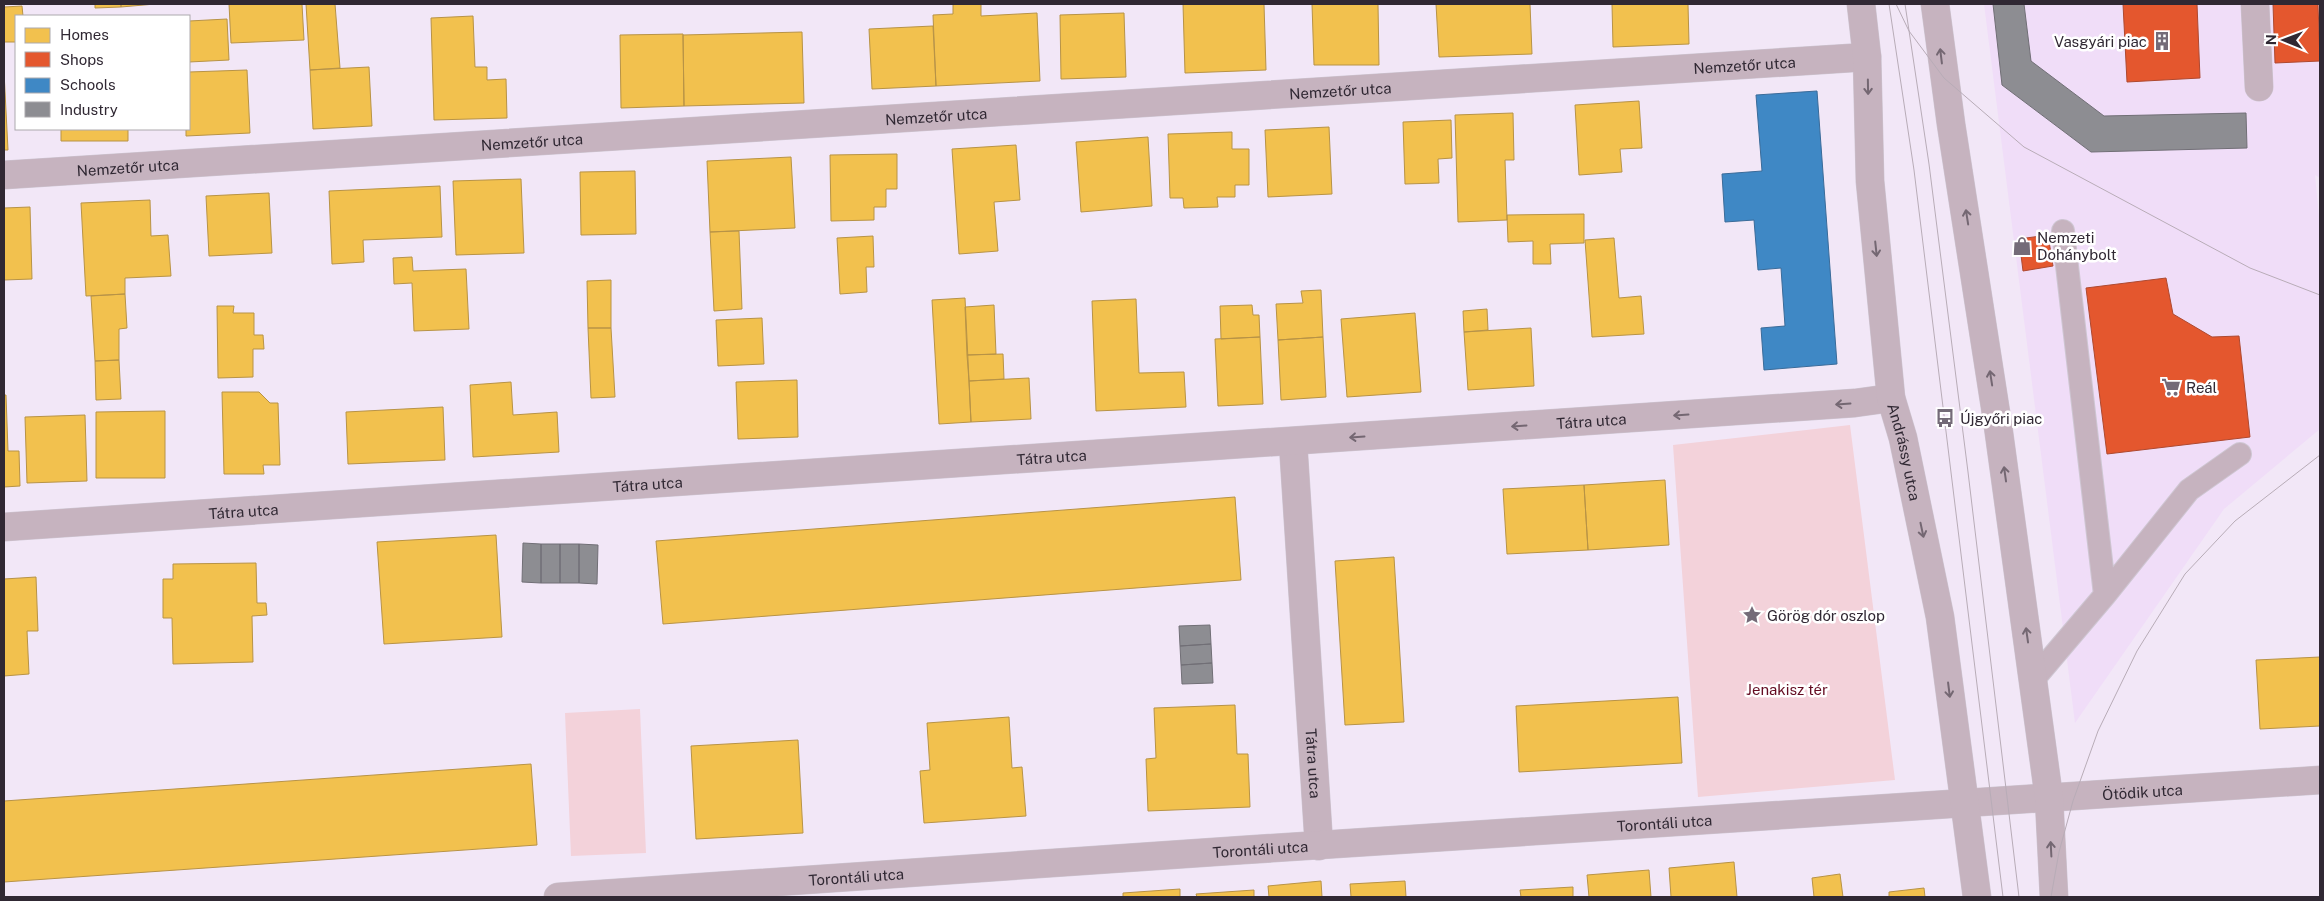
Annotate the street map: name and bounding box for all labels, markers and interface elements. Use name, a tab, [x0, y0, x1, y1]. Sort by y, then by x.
legend	[15, 15, 190, 130]
north arrow	[2259, 15, 2309, 65]
text: Homes	[60, 26, 109, 43]
building icon: Vasgyári piac	[2151, 30, 2173, 52]
place label: Vasgyári piac	[2054, 33, 2147, 50]
text: N	[2263, 34, 2279, 45]
one-way arrow	[1936, 49, 1946, 65]
text: Shops	[60, 51, 104, 68]
street label: Nemzetőr utca	[1693, 53, 1796, 76]
text: Schools	[60, 76, 116, 93]
one-way arrow	[1863, 78, 1873, 95]
street label: Nemzetőr utca	[1289, 79, 1392, 102]
text: Industry	[60, 101, 118, 118]
street label: Nemzetőr utca	[885, 104, 988, 128]
street label: Nemzetőr utca	[480, 130, 584, 153]
street label: Nemzetőr utca	[76, 155, 179, 179]
one-way arrow	[1961, 209, 1971, 225]
place label: Nemzeti Dohánybolt	[2037, 229, 2117, 263]
shop icon: Nemzeti Dohánybolt	[2011, 235, 2033, 257]
one-way arrow	[1872, 241, 1881, 257]
one-way arrow	[1986, 370, 1996, 386]
supermarket icon: Reál	[2160, 376, 2182, 398]
place label: Reál	[2186, 379, 2217, 396]
one-way arrow	[1835, 399, 1851, 408]
street label: Andrássy utca	[1885, 401, 1924, 502]
bus stop icon: Újgyőri piac	[1934, 407, 1956, 429]
place label: Újgyőri piac	[1960, 409, 2042, 427]
street label: Tátra utca	[1556, 410, 1627, 431]
one-way arrow	[1673, 410, 1689, 420]
one-way arrow	[1511, 422, 1527, 431]
one-way arrow	[1349, 433, 1365, 442]
street label: Tátra utca	[1016, 446, 1087, 468]
one-way arrow	[2000, 466, 2010, 482]
street label: Tátra utca	[612, 473, 683, 495]
street label: Tátra utca	[208, 500, 279, 522]
one-way arrow	[1918, 522, 1927, 538]
place icon: Görög dór oszlop	[1741, 604, 1763, 626]
place label: Görög dór oszlop	[1767, 607, 1885, 624]
one-way arrow	[2022, 627, 2032, 643]
park label: Jenakisz tér	[1746, 681, 1828, 698]
one-way arrow	[1944, 682, 1954, 698]
street label: Tátra utca	[1303, 728, 1324, 799]
street label: Ötödik utca	[2102, 780, 2183, 803]
street label: Torontáli utca	[1616, 811, 1713, 834]
street label: Torontáli utca	[1212, 837, 1309, 861]
one-way arrow	[2047, 841, 2056, 857]
street label: Torontáli utca	[808, 865, 905, 888]

